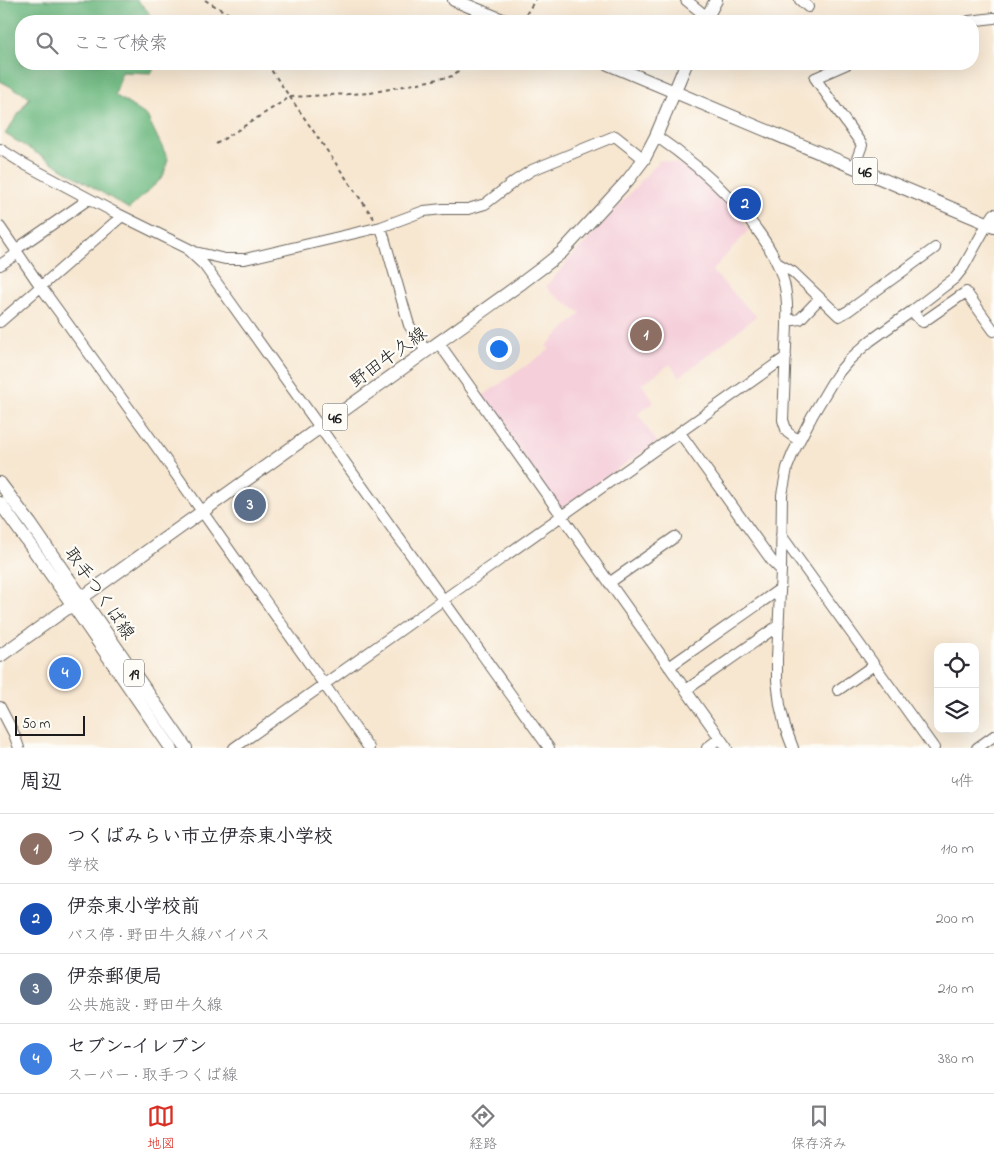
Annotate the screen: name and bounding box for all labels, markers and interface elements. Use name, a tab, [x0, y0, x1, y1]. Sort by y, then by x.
search box	[15, 15, 979, 70]
icon: search	[33, 29, 61, 57]
text: ここで検索	[73, 31, 168, 58]
road number: 46	[852, 158, 878, 185]
pin: 2	[729, 185, 761, 223]
pin: 1	[630, 316, 662, 354]
street label: 野田牛久線	[345, 322, 433, 396]
your location	[486, 336, 512, 362]
road number: 46	[322, 404, 348, 431]
pin: 3	[234, 486, 266, 524]
street label: 取手つくば線	[57, 542, 140, 646]
map controls	[934, 643, 979, 733]
button: locate	[934, 643, 979, 688]
pin: 4	[49, 654, 81, 692]
road number: 19	[124, 660, 144, 686]
button: layers	[934, 688, 979, 733]
scale bar	[15, 713, 85, 736]
text: 50 m	[22, 714, 50, 735]
text: 周辺	[20, 768, 62, 798]
text: 4件	[951, 770, 974, 794]
text: つくばみらい市立伊奈東小学校	[67, 824, 333, 851]
text: 1	[33, 837, 39, 861]
text: 110 m	[940, 837, 974, 861]
text: 学校	[67, 854, 99, 878]
text: 伊奈東小学校前	[67, 894, 200, 921]
text: 2	[32, 907, 40, 931]
text: 200 m	[936, 907, 974, 931]
text: バス停 · 野田牛久線バイパス	[67, 924, 270, 948]
text: 伊奈郵便局	[67, 964, 162, 991]
text: 3	[33, 977, 39, 1001]
text: 210 m	[938, 977, 974, 1001]
text: 公共施設 · 野田牛久線	[67, 994, 222, 1018]
text: セブン-イレブン	[67, 1034, 207, 1061]
text: 4	[33, 1047, 39, 1071]
text: 380 m	[938, 1047, 974, 1071]
text: スーパー · 取手つくば線	[67, 1064, 238, 1088]
tab: 地図	[147, 1102, 175, 1155]
tab: 経路	[469, 1102, 497, 1155]
tab: 保存済み	[791, 1102, 847, 1155]

